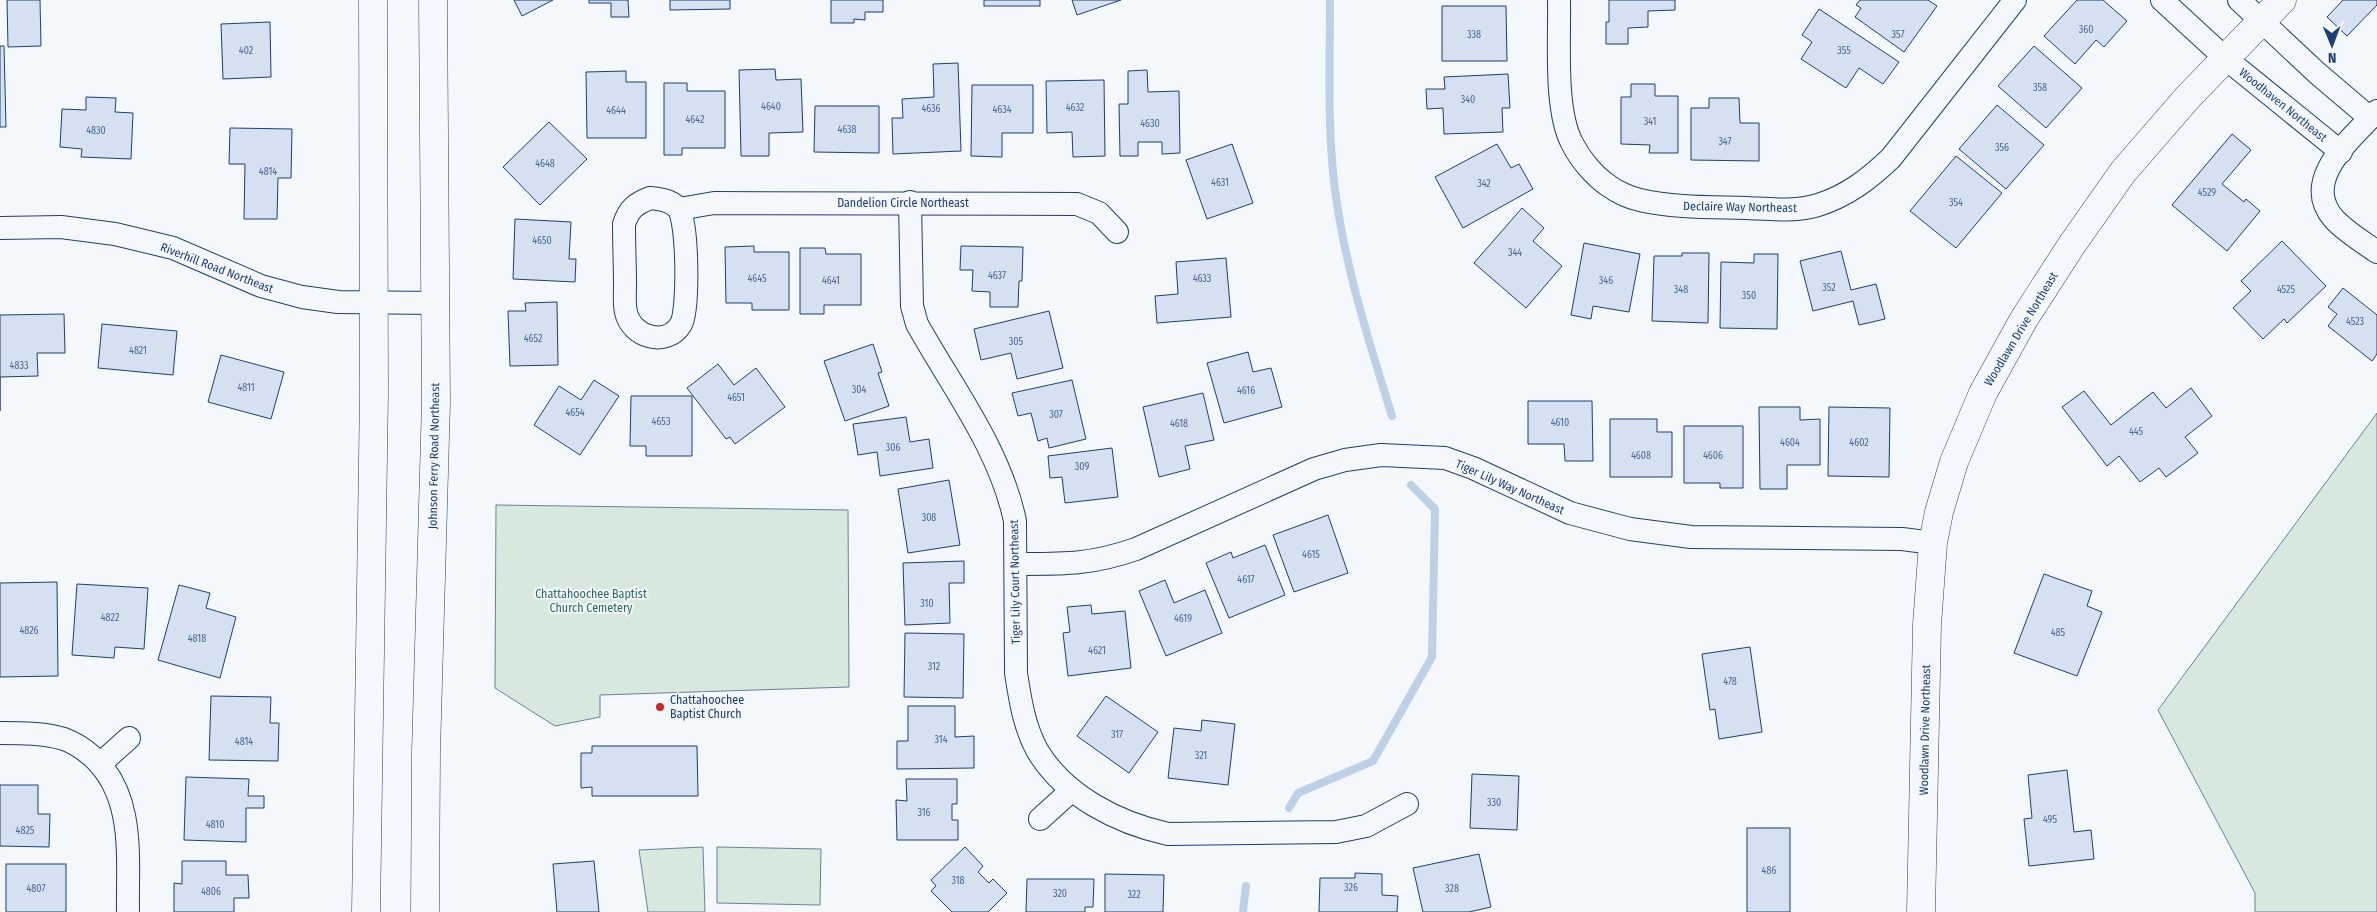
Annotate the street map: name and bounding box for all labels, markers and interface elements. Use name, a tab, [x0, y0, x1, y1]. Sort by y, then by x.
north arrow	[2307, 20, 2357, 70]
house number: 360	[2079, 24, 2093, 36]
house number: 338	[1467, 29, 1481, 41]
house number: 357	[1892, 29, 1904, 41]
house number: 402	[239, 45, 254, 57]
house number: 355	[1837, 45, 1851, 57]
text: N	[2328, 49, 2337, 66]
street label: Woodhaven Northeast	[2236, 65, 2330, 145]
house number: 358	[2033, 82, 2047, 94]
house number: 340	[1461, 94, 1475, 106]
house number: 4640	[761, 101, 781, 113]
house number: 4632	[1066, 102, 1085, 114]
house number: 4636	[921, 103, 941, 115]
house number: 4634	[992, 104, 1012, 116]
house number: 4644	[606, 105, 626, 117]
house number: 4642	[686, 114, 705, 126]
house number: 341	[1644, 116, 1656, 128]
house number: 4630	[1140, 118, 1160, 130]
house number: 4638	[837, 124, 857, 136]
house number: 4830	[86, 125, 106, 137]
house number: 347	[1718, 136, 1732, 148]
house number: 356	[1995, 142, 2009, 154]
house number: 4648	[535, 158, 555, 170]
house number: 4814	[259, 166, 277, 178]
house number: 4631	[1211, 177, 1229, 189]
house number: 342	[1477, 178, 1491, 190]
house number: 4529	[2198, 187, 2216, 199]
street label: Dandelion Circle Northeast	[837, 196, 969, 210]
house number: 354	[1949, 197, 1963, 209]
street label: Declaire Way Northeast	[1683, 199, 1797, 215]
house number: 4650	[532, 235, 552, 247]
street label: Riverhill Road Northeast	[159, 240, 276, 296]
house number: 344	[1508, 247, 1522, 259]
street label: Woodlawn Drive Northeast	[1981, 269, 2061, 389]
house number: 4637	[988, 270, 1006, 282]
house number: 4645	[747, 273, 767, 285]
house number: 4633	[1193, 273, 1212, 285]
house number: 4641	[822, 275, 840, 287]
house number: 346	[1599, 275, 1613, 287]
house number: 352	[1822, 282, 1836, 294]
house number: 348	[1674, 284, 1688, 296]
house number: 4525	[2277, 284, 2296, 296]
house number: 350	[1742, 290, 1756, 302]
house number: 4523	[2346, 316, 2365, 328]
house number: 4652	[524, 333, 543, 345]
house number: 305	[1009, 336, 1024, 348]
house number: 4821	[129, 345, 147, 357]
house number: 4833	[10, 360, 29, 372]
house number: 4811	[237, 382, 255, 394]
street label: Johnson Ferry Road Northeast	[426, 383, 442, 529]
house number: 304	[852, 384, 866, 396]
house number: 4616	[1237, 385, 1255, 397]
house number: 4651	[727, 392, 745, 404]
house number: 4654	[565, 407, 585, 419]
house number: 307	[1049, 409, 1063, 421]
house number: 4653	[652, 416, 671, 428]
house number: 4610	[1551, 417, 1569, 429]
house number: 4618	[1170, 418, 1188, 430]
house number: 445	[2129, 426, 2143, 438]
house number: 4604	[1780, 437, 1800, 449]
house number: 4602	[1849, 437, 1869, 449]
house number: 306	[886, 442, 900, 454]
house number: 4608	[1631, 450, 1651, 462]
house number: 4606	[1703, 450, 1723, 462]
street label: Tiger Lily Way Northeast	[1453, 457, 1567, 517]
house number: 309	[1075, 461, 1089, 473]
house number: 308	[922, 512, 936, 524]
street label: Tiger Lily Court Northeast	[1007, 520, 1023, 644]
house number: 4615	[1302, 549, 1320, 561]
house number: 4617	[1237, 574, 1255, 586]
park label: Chattahoochee Baptist Church Cemetery	[535, 587, 647, 615]
house number: 310	[920, 598, 934, 610]
house number: 4822	[101, 612, 120, 624]
house number: 4619	[1174, 613, 1192, 625]
house number: 4826	[19, 625, 39, 637]
house number: 485	[2051, 627, 2066, 639]
house number: 4818	[188, 633, 206, 645]
house number: 4621	[1088, 645, 1106, 657]
house number: 312	[928, 661, 941, 673]
street label: Woodlawn Drive Northeast	[1917, 664, 1933, 796]
house number: 478	[1723, 676, 1737, 688]
place label: Chattahoochee Baptist Church	[670, 693, 744, 721]
marker: Chattahoochee Baptist Church	[654, 701, 666, 713]
house number: 317	[1111, 729, 1123, 741]
house number: 314	[934, 734, 948, 746]
house number: 4814	[235, 736, 253, 748]
house number: 321	[1195, 750, 1207, 762]
house number: 330	[1487, 797, 1501, 809]
house number: 316	[917, 807, 931, 819]
house number: 495	[2043, 814, 2057, 826]
house number: 4810	[206, 819, 224, 831]
house number: 4825	[16, 825, 35, 837]
house number: 486	[1762, 865, 1776, 877]
house number: 318	[951, 875, 965, 887]
house number: 326	[1344, 882, 1358, 894]
house number: 4807	[27, 883, 45, 895]
house number: 328	[1445, 883, 1459, 895]
house number: 4806	[201, 886, 221, 898]
house number: 320	[1053, 888, 1067, 900]
house number: 322	[1127, 889, 1141, 901]

